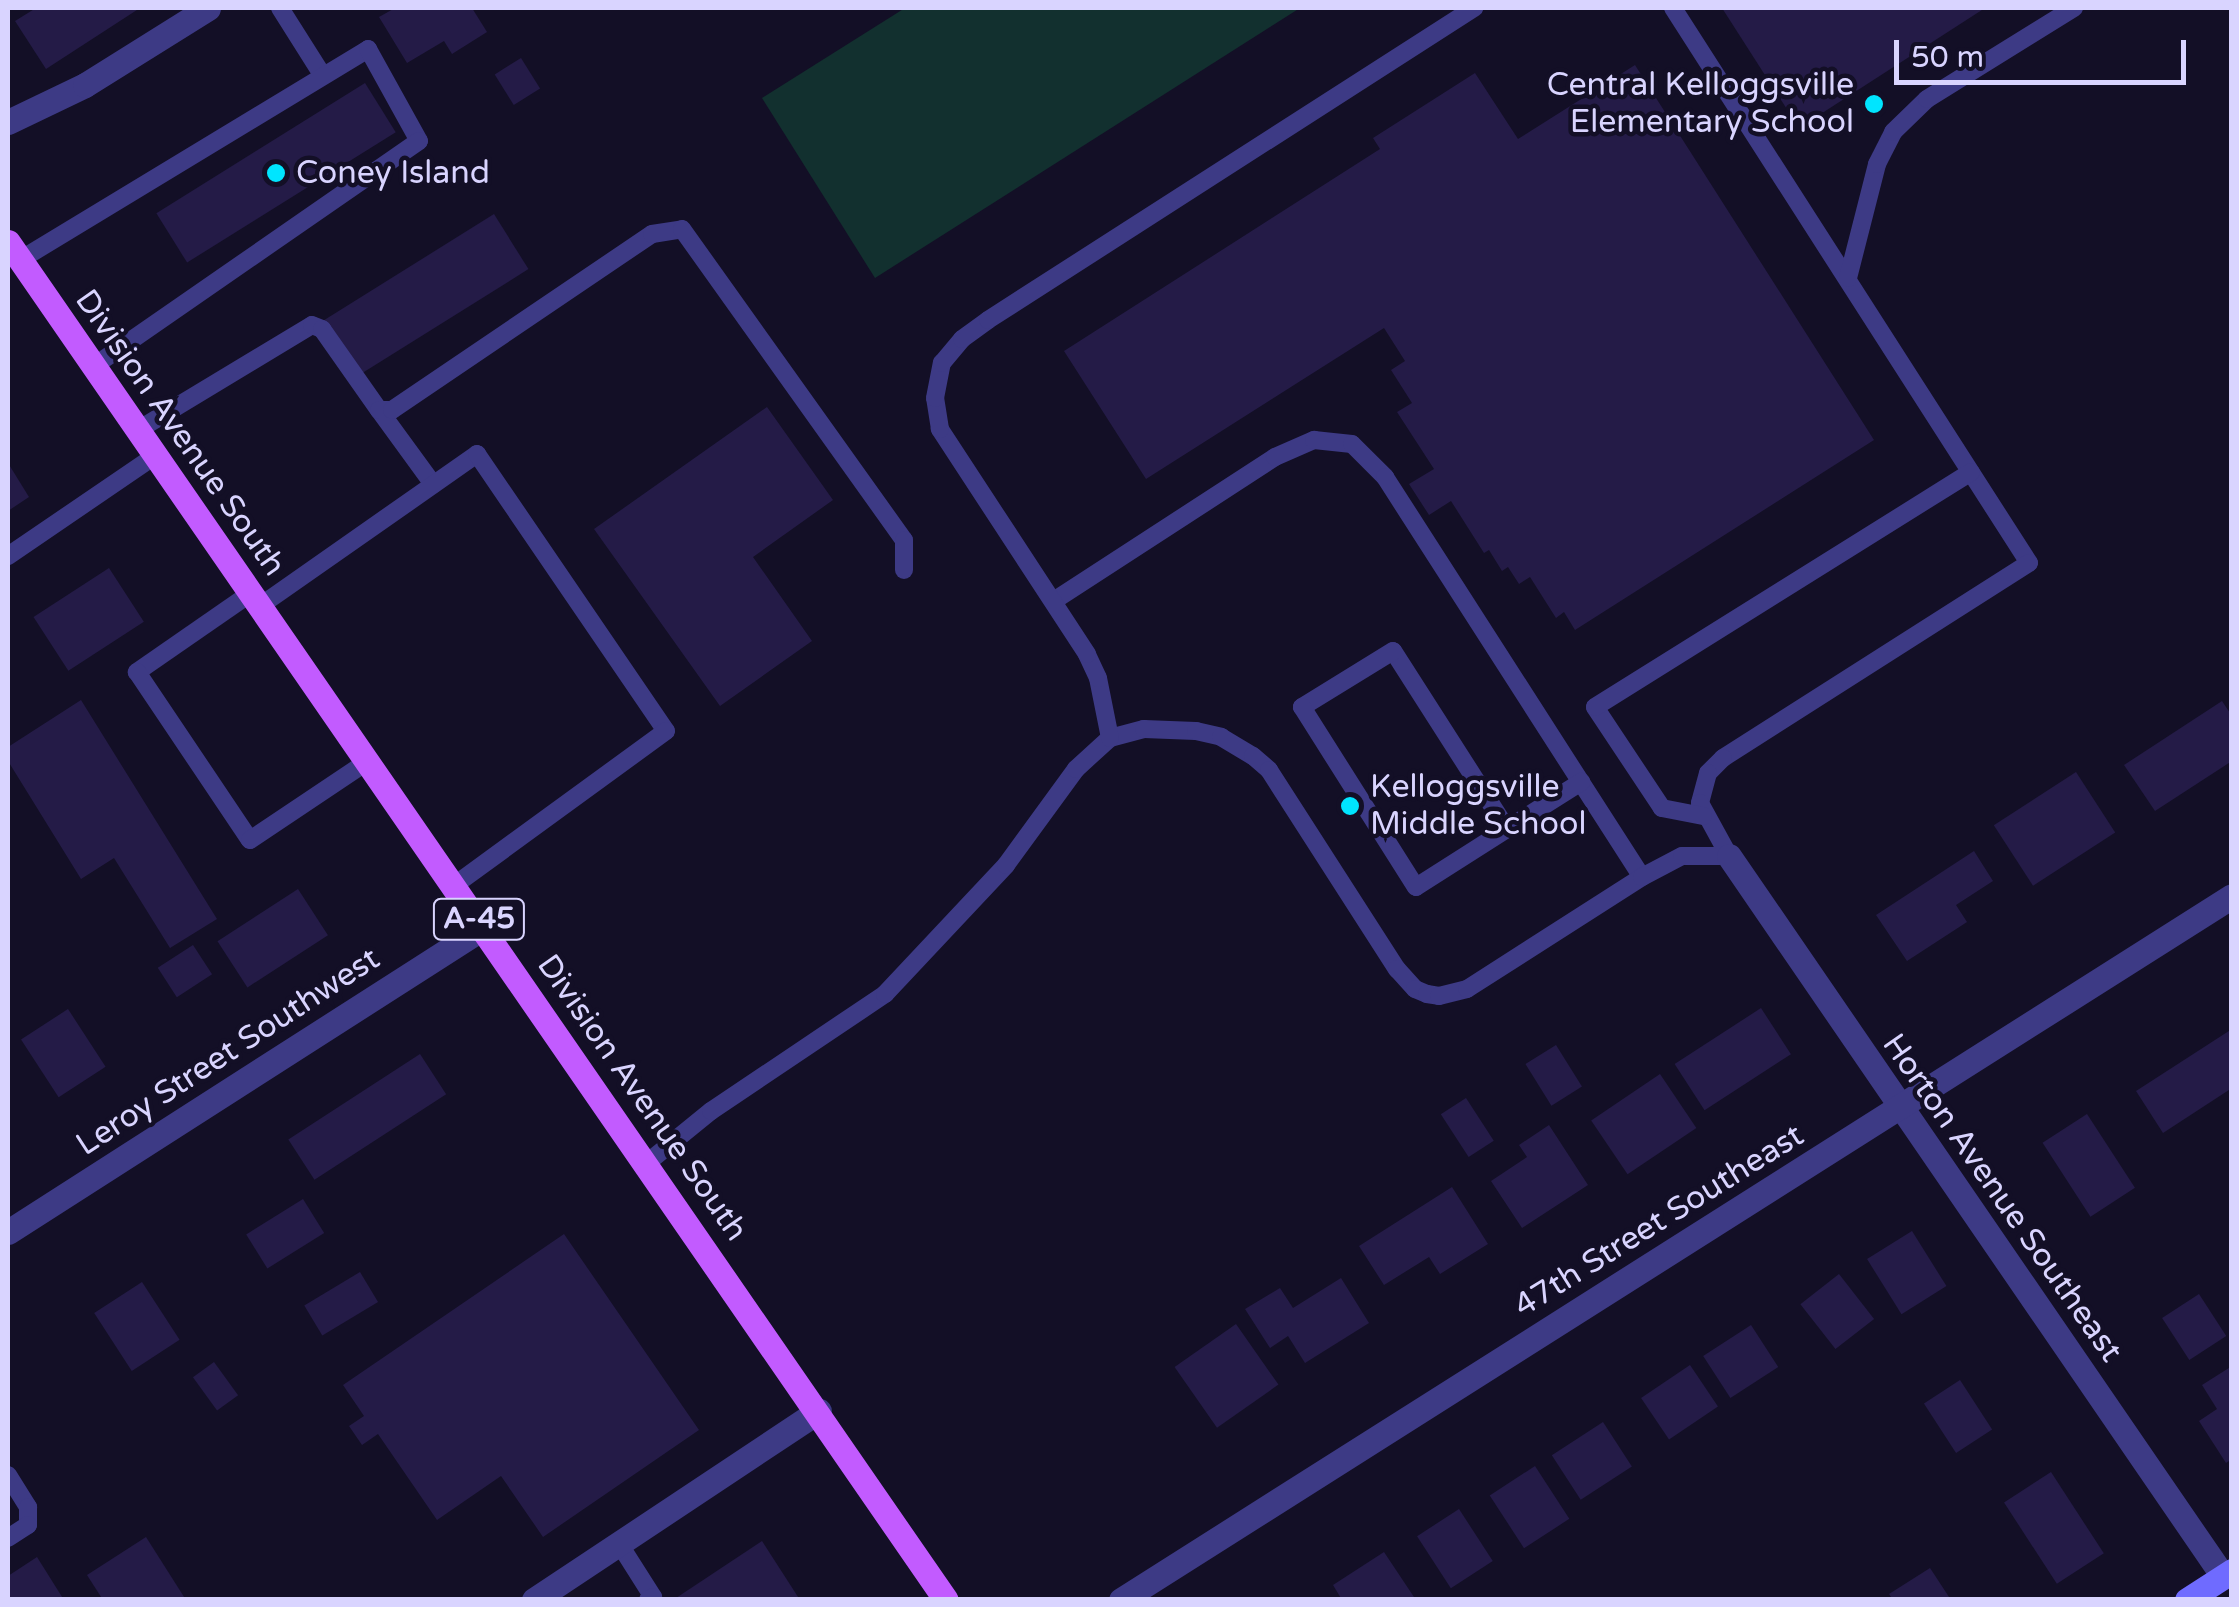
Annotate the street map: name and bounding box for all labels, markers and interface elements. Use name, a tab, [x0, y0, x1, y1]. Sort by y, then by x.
scale bar	[1899, 20, 2192, 82]
text: 50 m	[1911, 39, 1984, 76]
place label: Central Kelloggsville Elementary School	[1547, 67, 1854, 142]
marker: Central Kelloggsville Elementary School	[1863, 93, 1885, 115]
place label: Coney Island	[296, 154, 490, 192]
marker: Coney Island	[265, 162, 287, 184]
street label: Division Avenue South	[67, 283, 293, 583]
place label: Kelloggsville Middle School	[1370, 769, 1586, 844]
marker: Kelloggsville Middle School	[1339, 795, 1361, 817]
road number: A-45	[432, 894, 526, 944]
street label: Leroy Street Southwest	[69, 940, 387, 1164]
street label: Division Avenue South	[529, 948, 755, 1248]
street label: Horton Avenue Southeast	[1874, 1027, 2130, 1369]
street label: 47th Street Southeast	[1507, 1116, 1811, 1326]

